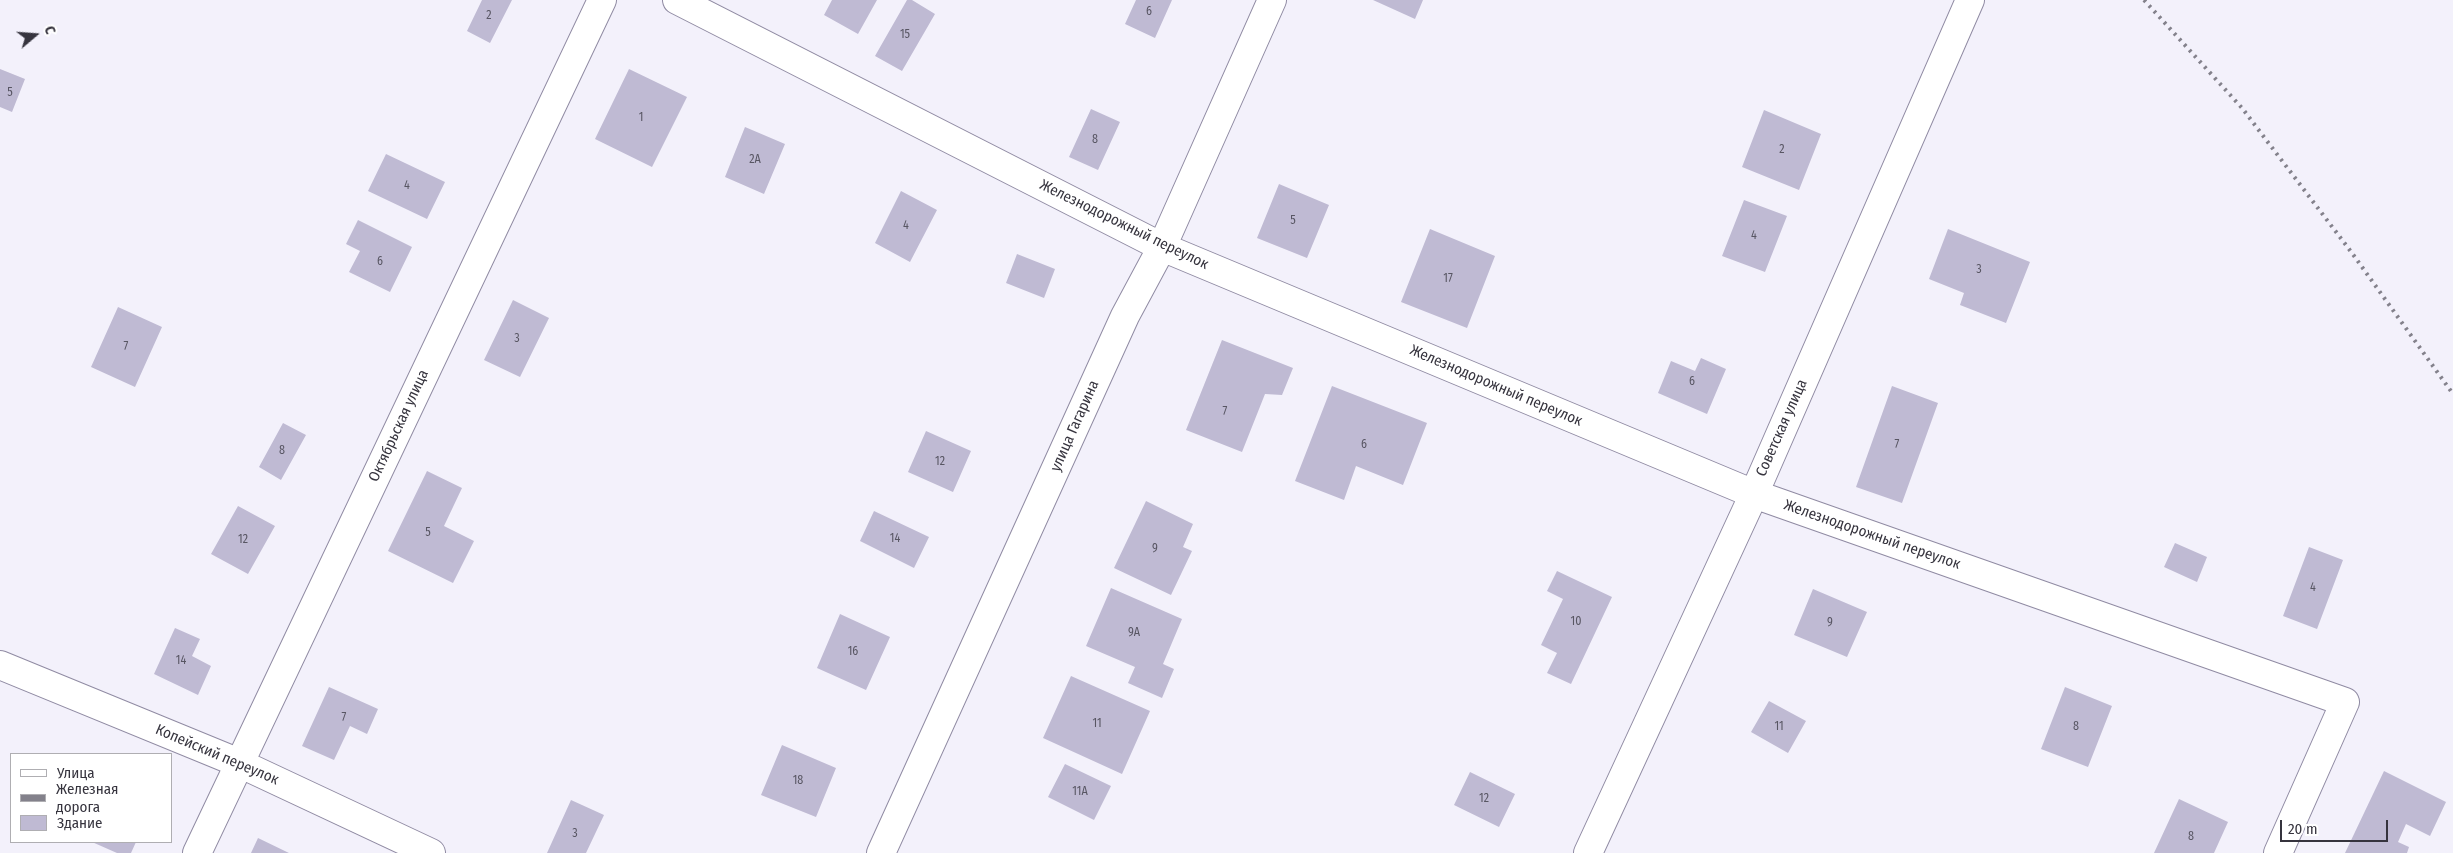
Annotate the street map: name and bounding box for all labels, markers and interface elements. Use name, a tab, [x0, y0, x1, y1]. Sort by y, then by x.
house number: 6	[1146, 5, 1152, 19]
house number: 2	[486, 9, 492, 23]
north arrow	[10, 10, 60, 60]
text: С	[41, 24, 59, 36]
house number: 15	[900, 28, 910, 42]
house number: 5	[7, 86, 13, 100]
house number: 1	[639, 111, 643, 125]
house number: 8	[1092, 133, 1098, 147]
house number: 2	[1779, 143, 1785, 157]
house number: 2А	[749, 153, 761, 167]
street label: Железнодорожный переулок	[1037, 176, 1211, 274]
house number: 4	[404, 179, 410, 193]
house number: 5	[1290, 214, 1296, 228]
house number: 4	[903, 219, 909, 233]
house number: 4	[1751, 229, 1757, 243]
house number: 6	[377, 255, 383, 269]
house number: 3	[1976, 263, 1982, 277]
house number: 17	[1443, 272, 1453, 286]
house number: 3	[514, 332, 520, 346]
house number: 7	[124, 340, 128, 354]
street label: Железнодорожный переулок	[1407, 341, 1585, 431]
street label: Октябрьская улица	[365, 367, 433, 485]
house number: 6	[1689, 375, 1695, 389]
street label: Советская улица	[1753, 377, 1811, 479]
street label: улица Гагарина	[1047, 378, 1103, 474]
house number: 7	[1223, 405, 1227, 419]
house number: 6	[1361, 438, 1367, 452]
house number: 7	[1895, 438, 1899, 452]
house number: 8	[279, 444, 285, 458]
house number: 12	[935, 455, 945, 469]
street label: Железнодорожный переулок	[1781, 496, 1963, 574]
house number: 5	[425, 526, 431, 540]
house number: 14	[890, 532, 900, 546]
house number: 12	[238, 533, 248, 547]
house number: 9	[1152, 542, 1158, 556]
house number: 4	[2310, 581, 2316, 595]
house number: 10	[1571, 615, 1581, 629]
house number: 9	[1827, 616, 1833, 630]
house number: 9А	[1128, 626, 1140, 640]
house number: 16	[848, 645, 858, 659]
house number: 14	[176, 654, 186, 668]
house number: 7	[342, 711, 346, 725]
house number: 11	[1092, 717, 1102, 731]
house number: 11	[1774, 720, 1784, 734]
house number: 8	[2073, 720, 2079, 734]
street label: Копейский переулок	[153, 721, 281, 789]
legend	[10, 753, 172, 843]
text: Улица	[57, 764, 95, 782]
house number: 18	[793, 774, 803, 788]
text: Железная дорога	[56, 780, 118, 816]
house number: 11А	[1072, 785, 1088, 799]
house number: 12	[1479, 792, 1489, 806]
scale bar	[2283, 810, 2390, 842]
text: Здание	[57, 814, 103, 832]
text: 20 m	[2288, 820, 2318, 838]
house number: 3	[572, 827, 578, 841]
house number: 8	[2188, 830, 2194, 844]

